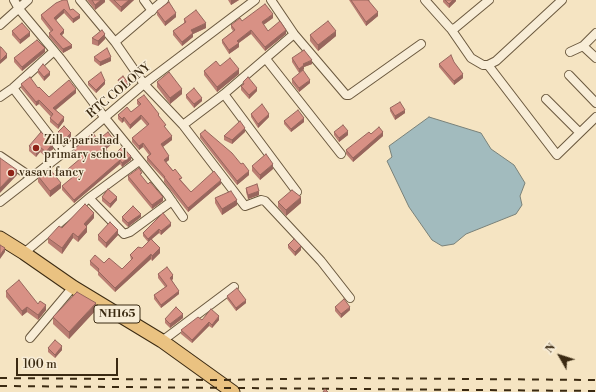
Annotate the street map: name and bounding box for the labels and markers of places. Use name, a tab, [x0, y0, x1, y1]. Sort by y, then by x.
place label: Zilla parishad primary school	[44, 134, 126, 162]
marker: Zilla parishad primary school	[31, 143, 41, 153]
place label: vasavi fancy	[19, 166, 84, 180]
marker: vasavi fancy	[6, 168, 16, 178]

